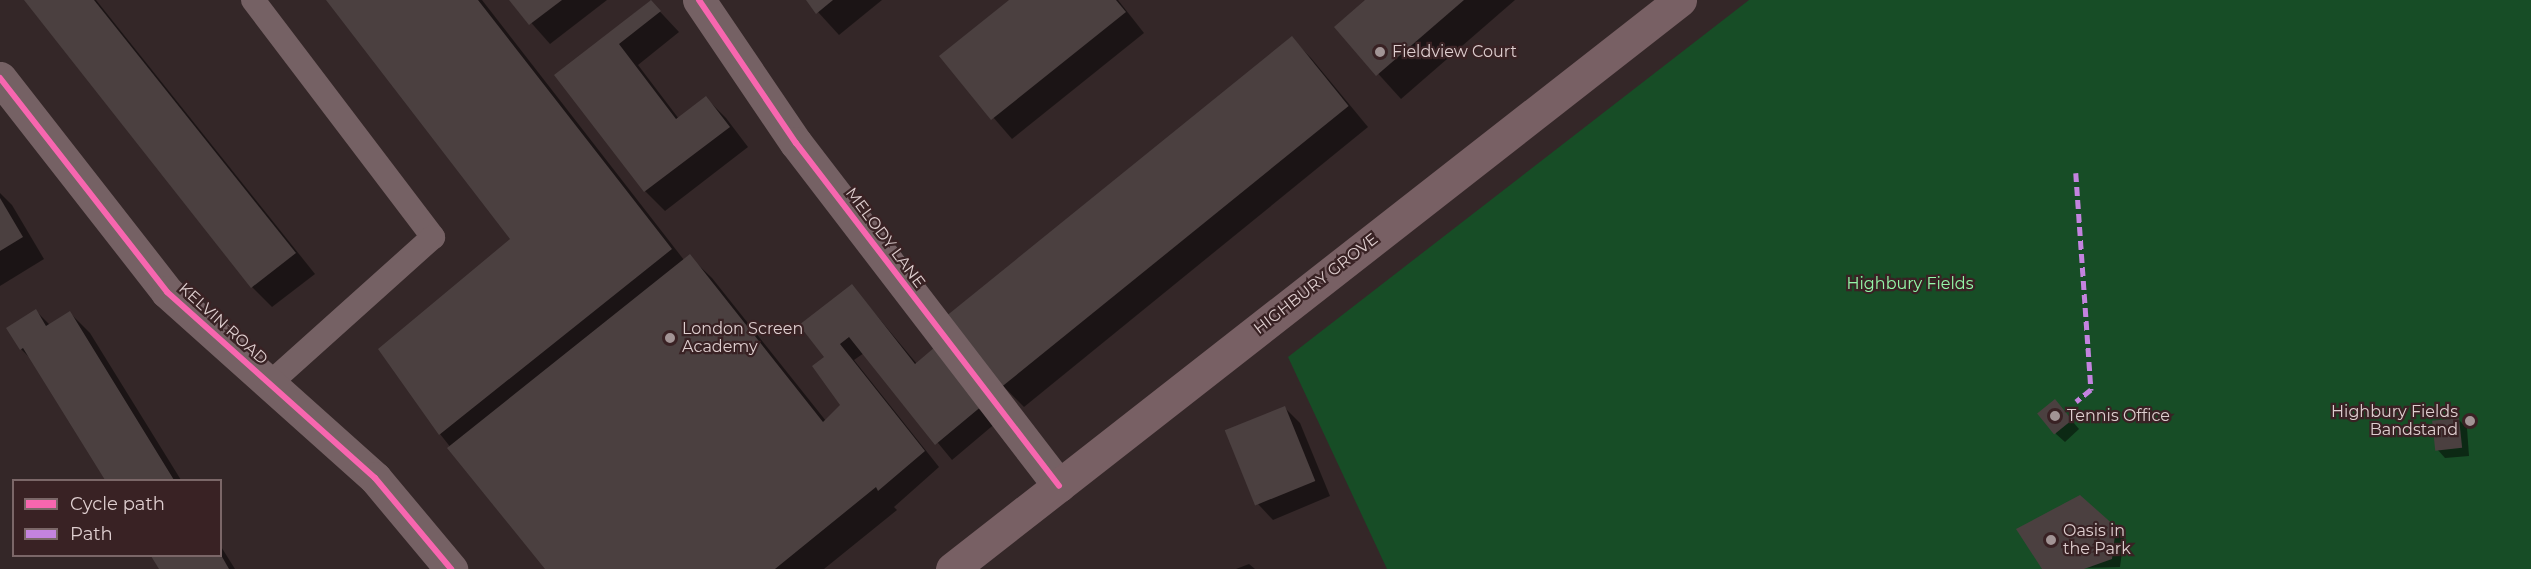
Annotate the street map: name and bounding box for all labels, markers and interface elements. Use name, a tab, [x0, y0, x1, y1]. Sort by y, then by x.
place label: Fieldview Court	[1392, 42, 1517, 62]
marker: Fieldview Court	[1373, 45, 1387, 59]
street label: MELODY LANE	[841, 184, 929, 292]
street label: HIGHBURY GROVE	[1250, 230, 1382, 338]
park label: Highbury Fields	[1847, 274, 1973, 294]
street label: KELVIN ROAD	[175, 279, 271, 369]
place label: London Screen Academy	[682, 319, 803, 357]
marker: London Screen Academy	[663, 331, 677, 345]
place label: Highbury Fields Bandstand	[2331, 402, 2458, 440]
place label: Tennis Office	[2067, 406, 2170, 426]
marker: Tennis Office	[2048, 409, 2062, 423]
marker: Highbury Fields Bandstand	[2463, 414, 2477, 428]
legend	[12, 479, 222, 557]
text: Cycle path	[70, 493, 165, 515]
place label: Oasis in the Park	[2063, 521, 2131, 559]
text: Path	[70, 523, 113, 545]
marker: Oasis in the Park	[2044, 533, 2058, 547]

